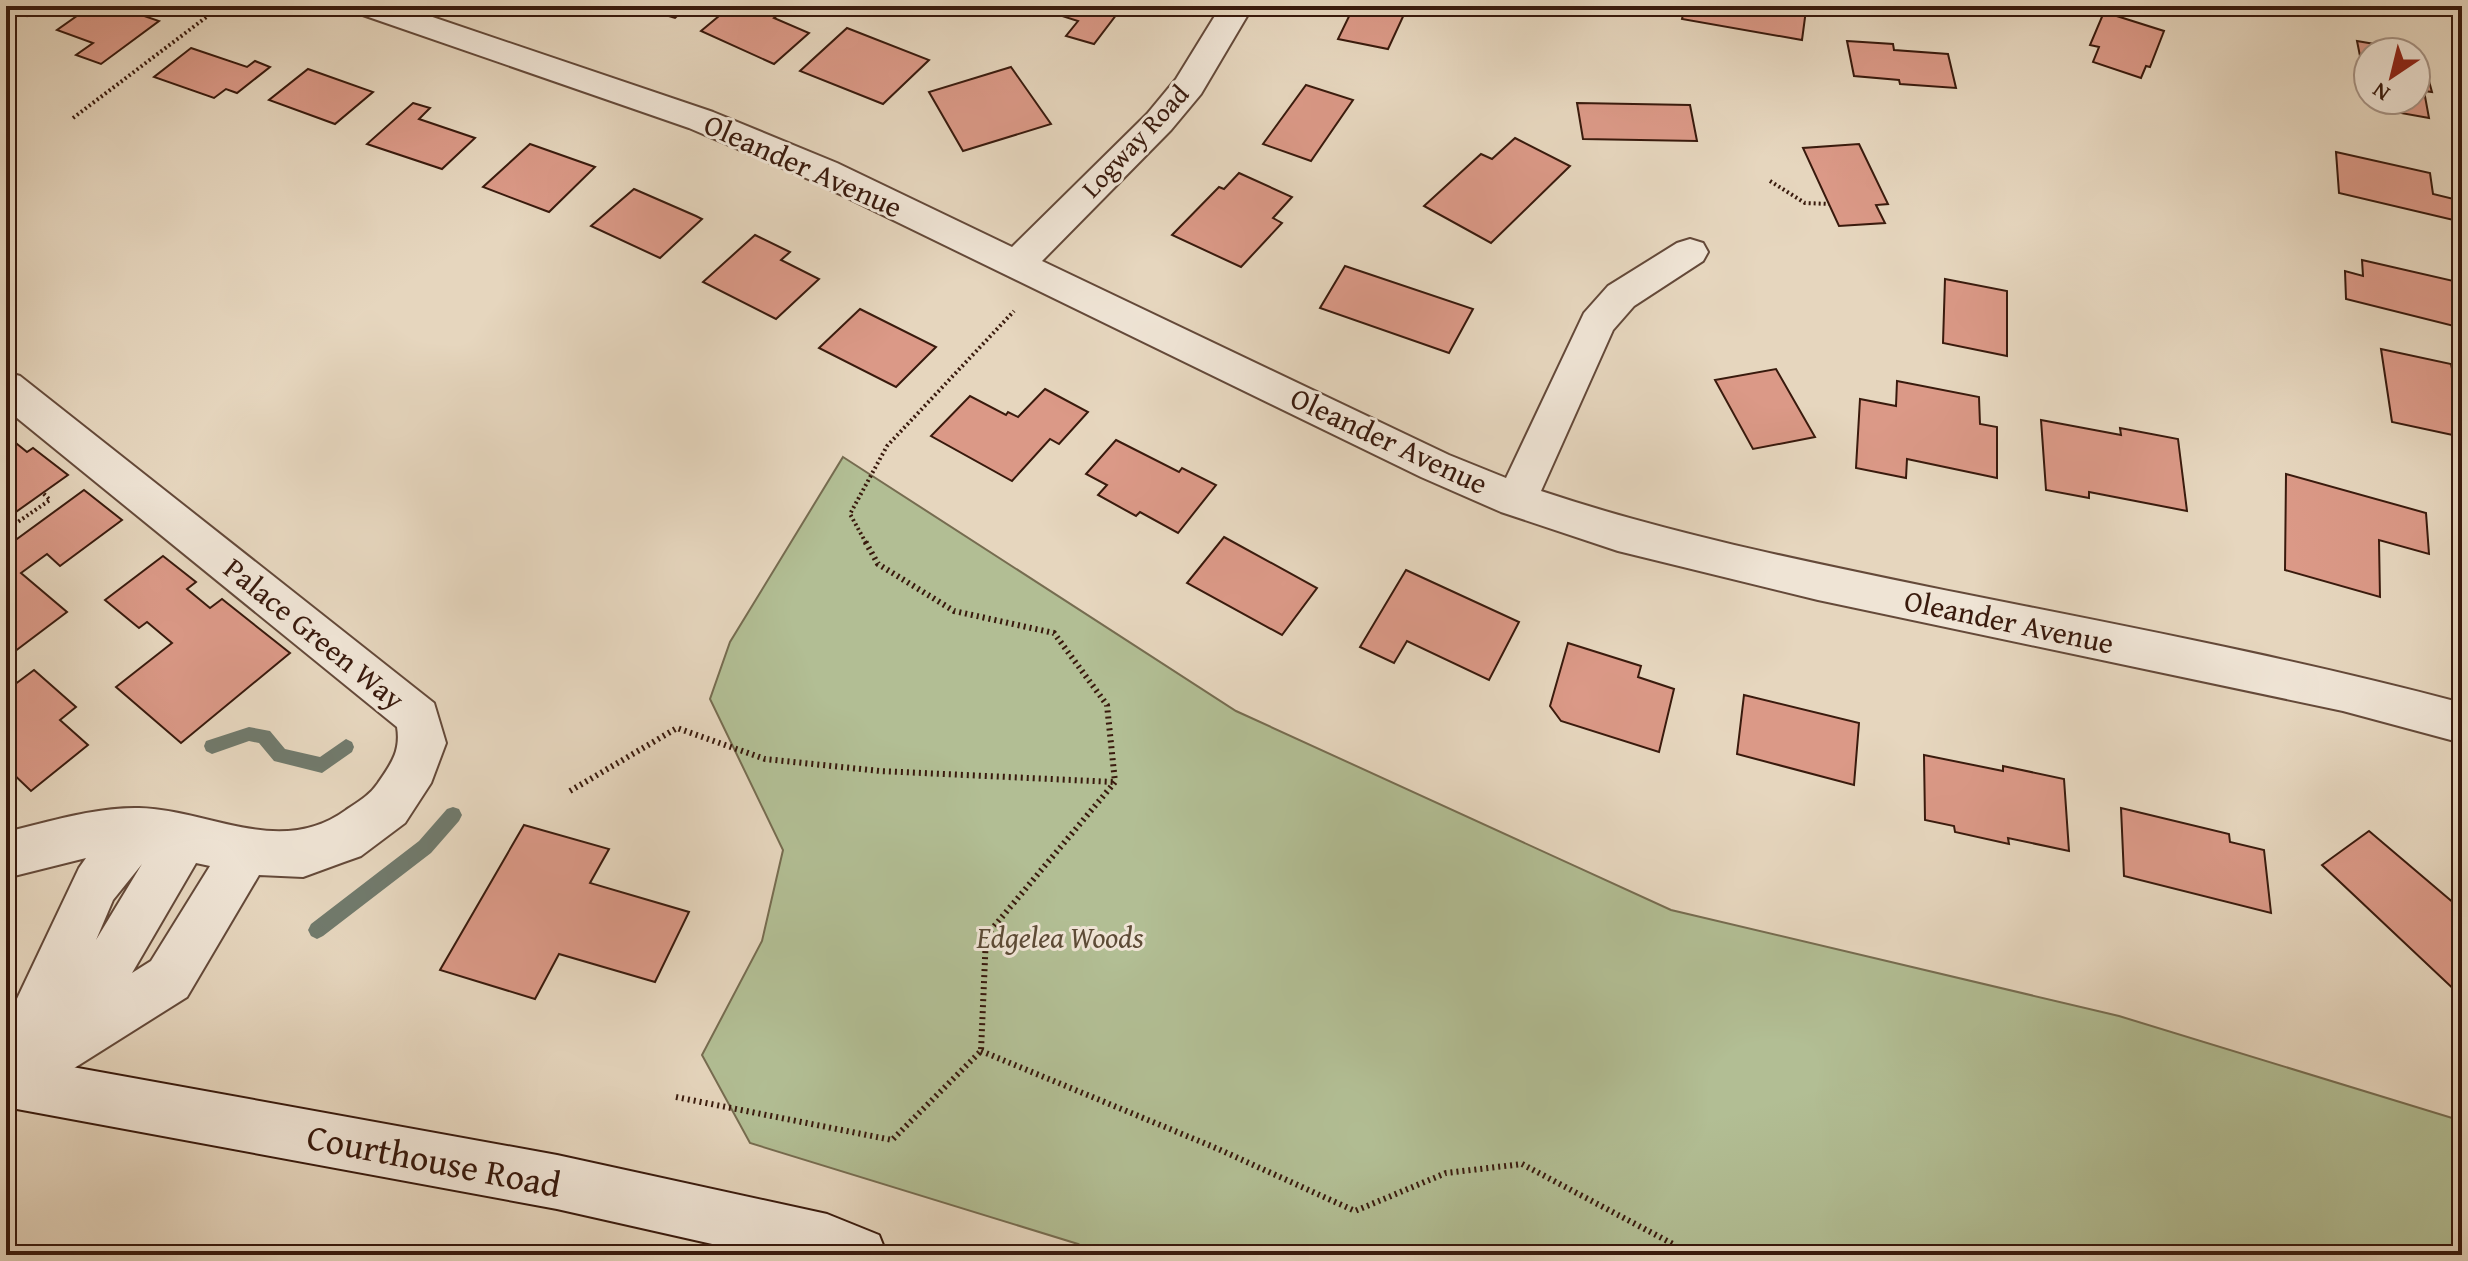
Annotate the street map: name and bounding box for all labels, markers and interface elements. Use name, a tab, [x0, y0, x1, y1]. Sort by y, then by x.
north arrow	[2352, 36, 2432, 116]
street label: Logway Road	[1072, 75, 1198, 206]
text: N	[2365, 75, 2396, 110]
street label: Oleander Avenue	[697, 102, 910, 229]
street label: Oleander Avenue	[1284, 375, 1495, 505]
street label: Palace Green Way	[215, 546, 415, 720]
street label: Oleander Avenue	[1900, 577, 2118, 665]
park label: Edgelea Woods	[976, 915, 1144, 959]
street label: Courthouse Road	[303, 1109, 566, 1210]

